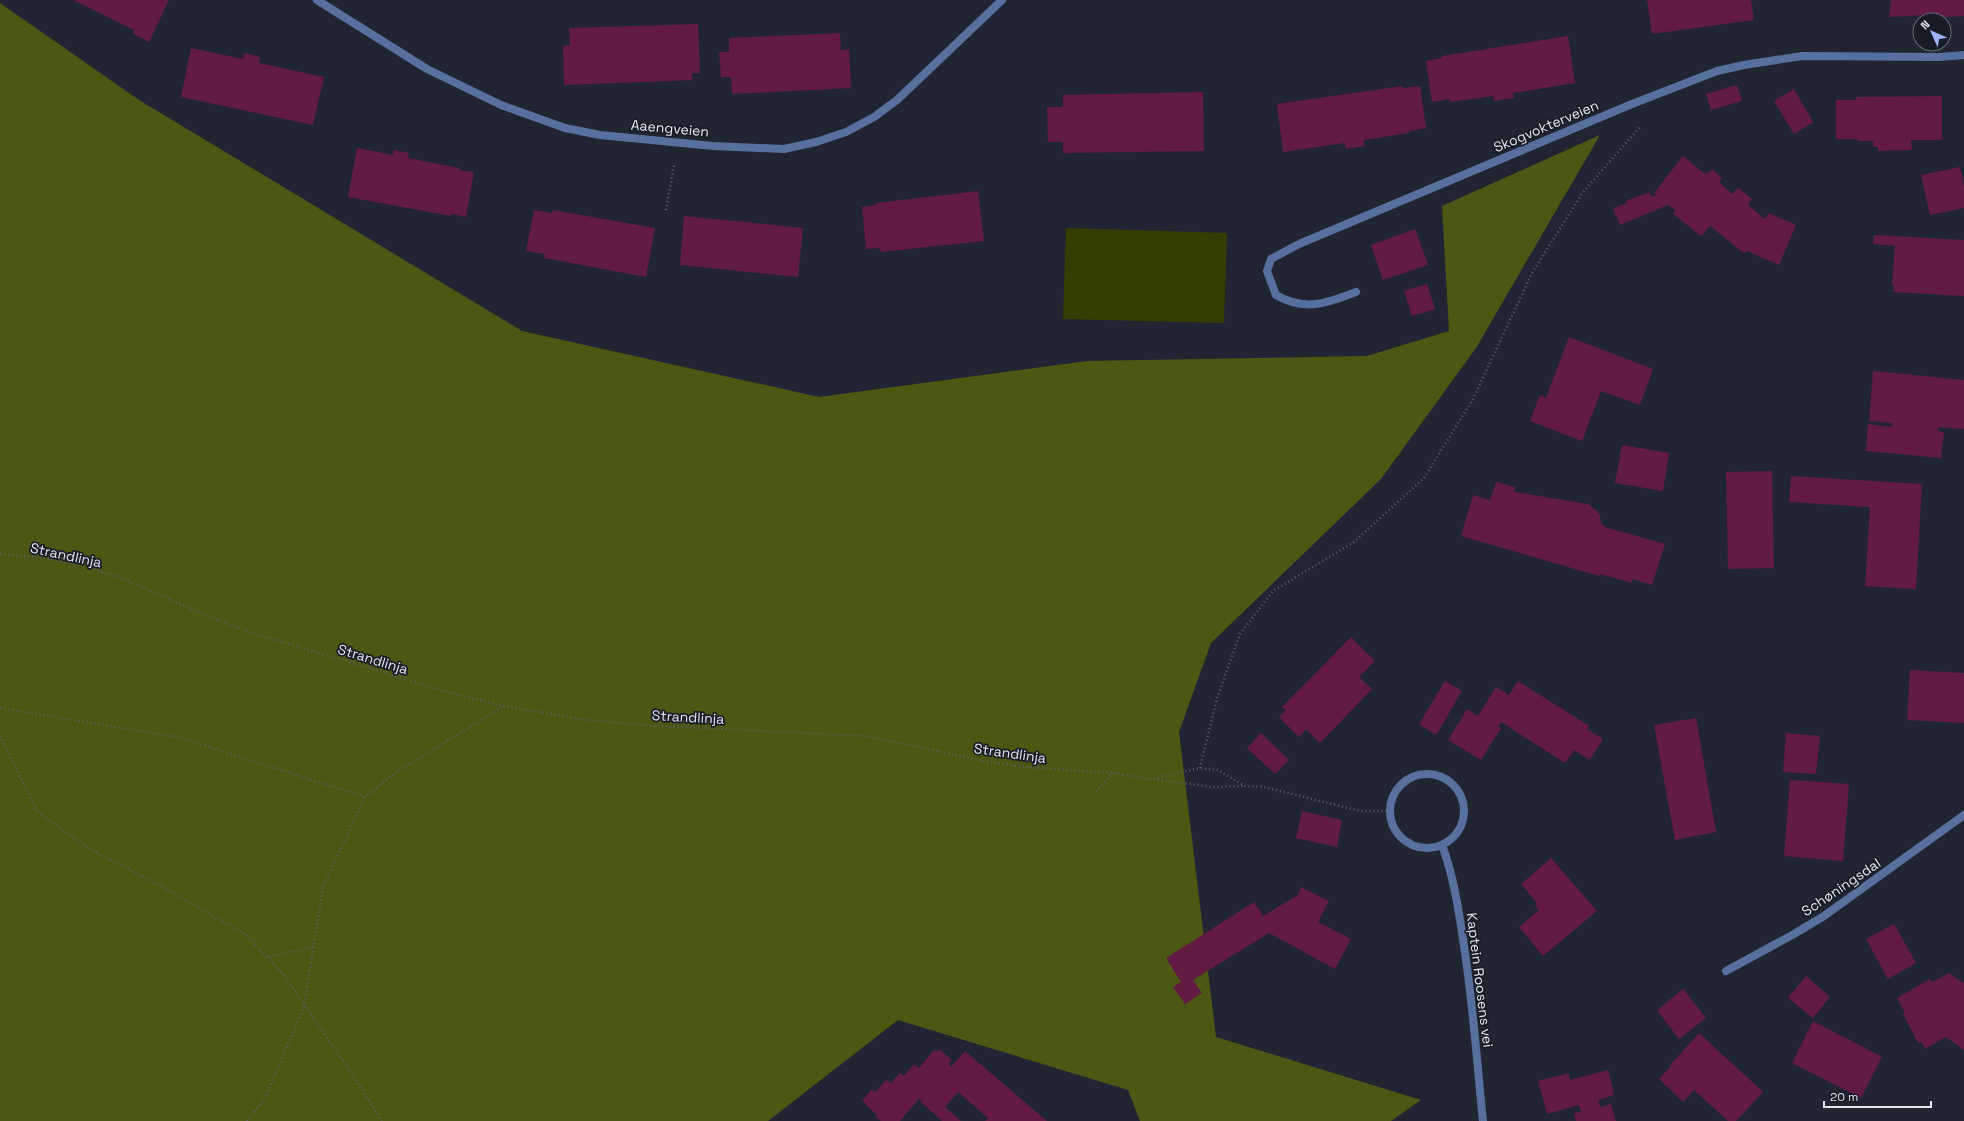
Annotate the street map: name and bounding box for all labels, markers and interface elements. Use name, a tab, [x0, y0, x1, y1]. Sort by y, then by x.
north arrow	[1912, 12, 1952, 52]
text: N	[1917, 17, 1932, 32]
street label: Skogvokterveien	[1491, 96, 1601, 156]
street label: Aaengveien	[630, 116, 710, 140]
street label: Strandlinja	[29, 539, 103, 571]
street label: Strandlinja	[336, 640, 410, 678]
street label: Strandlinja	[651, 706, 725, 728]
street label: Strandlinja	[973, 739, 1047, 767]
street label: Schøningsdal	[1798, 854, 1884, 920]
street label: Kaptein Roosens vei	[1463, 912, 1497, 1048]
scale bar	[1824, 1083, 1931, 1109]
text: 20 m	[1830, 1089, 1858, 1105]

